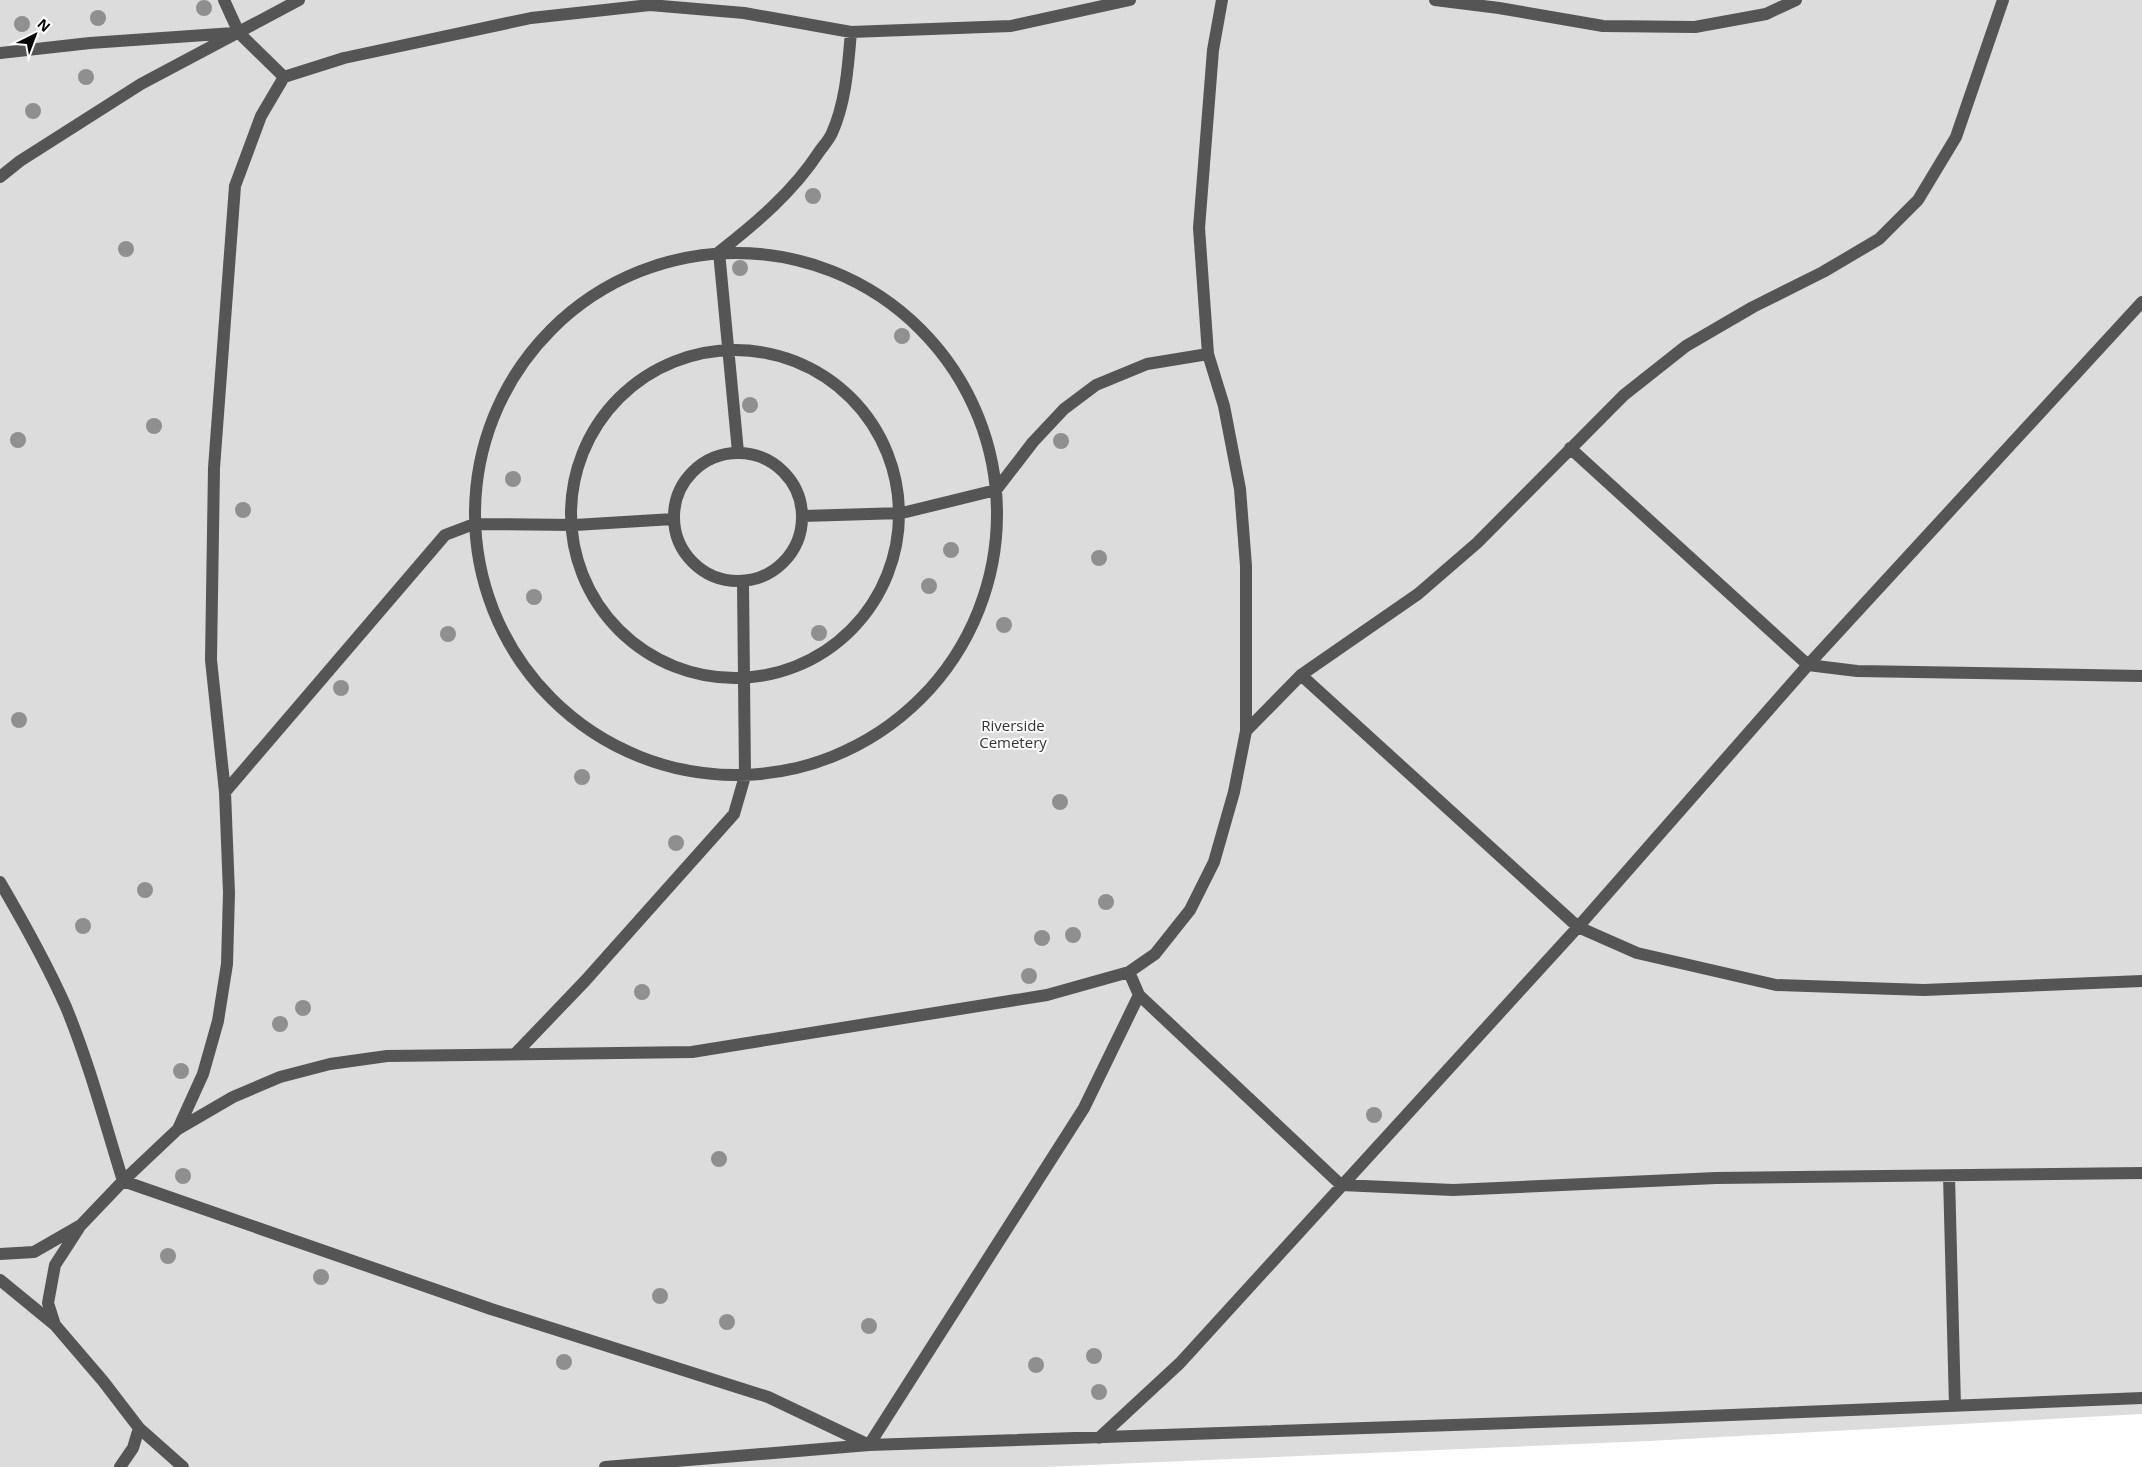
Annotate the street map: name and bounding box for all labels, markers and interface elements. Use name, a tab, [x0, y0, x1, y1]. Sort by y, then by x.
north arrow	[10, 10, 60, 60]
text: N	[33, 14, 55, 36]
park label: Riverside Cemetery	[979, 715, 1047, 752]

